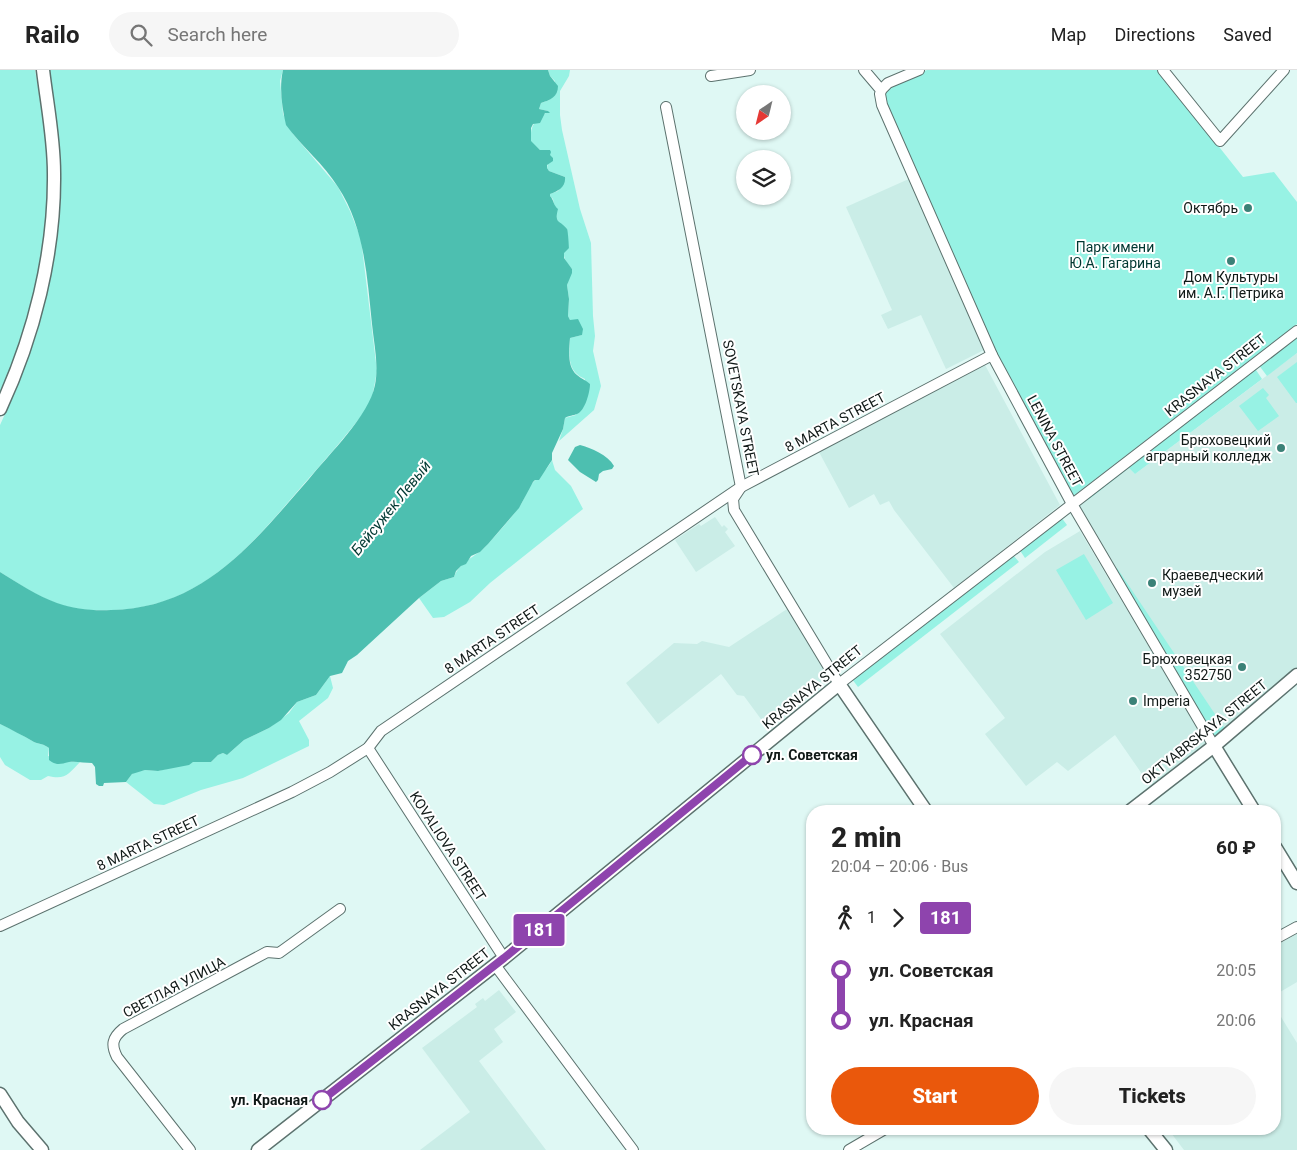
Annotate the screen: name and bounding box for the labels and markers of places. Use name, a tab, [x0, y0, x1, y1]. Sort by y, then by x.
place label: Октябрь	[1183, 200, 1238, 216]
marker: Октябрь	[1242, 202, 1254, 214]
marker: Дом Культуры им. А.Г. Петрика	[1225, 255, 1237, 267]
place label: Дом Культуры им. А.Г. Петрика	[1178, 269, 1284, 301]
place label: Брюховецкий аграрный колледж	[1146, 432, 1271, 464]
marker: Брюховецкий аграрный колледж	[1275, 442, 1287, 454]
place label: Краеведческий музей	[1162, 567, 1264, 599]
marker: Краеведческий музей	[1146, 577, 1158, 589]
place label: Брюховецкая 352750	[1143, 651, 1232, 683]
marker: Брюховецкая 352750	[1236, 661, 1248, 673]
place label: Imperia	[1143, 693, 1190, 709]
marker: Imperia	[1127, 695, 1139, 707]
marker: ул. Советская	[742, 745, 762, 765]
place label: ул. Советская	[766, 747, 858, 763]
marker: ул. Красная	[312, 1090, 332, 1110]
place label: ул. Красная	[231, 1092, 308, 1108]

